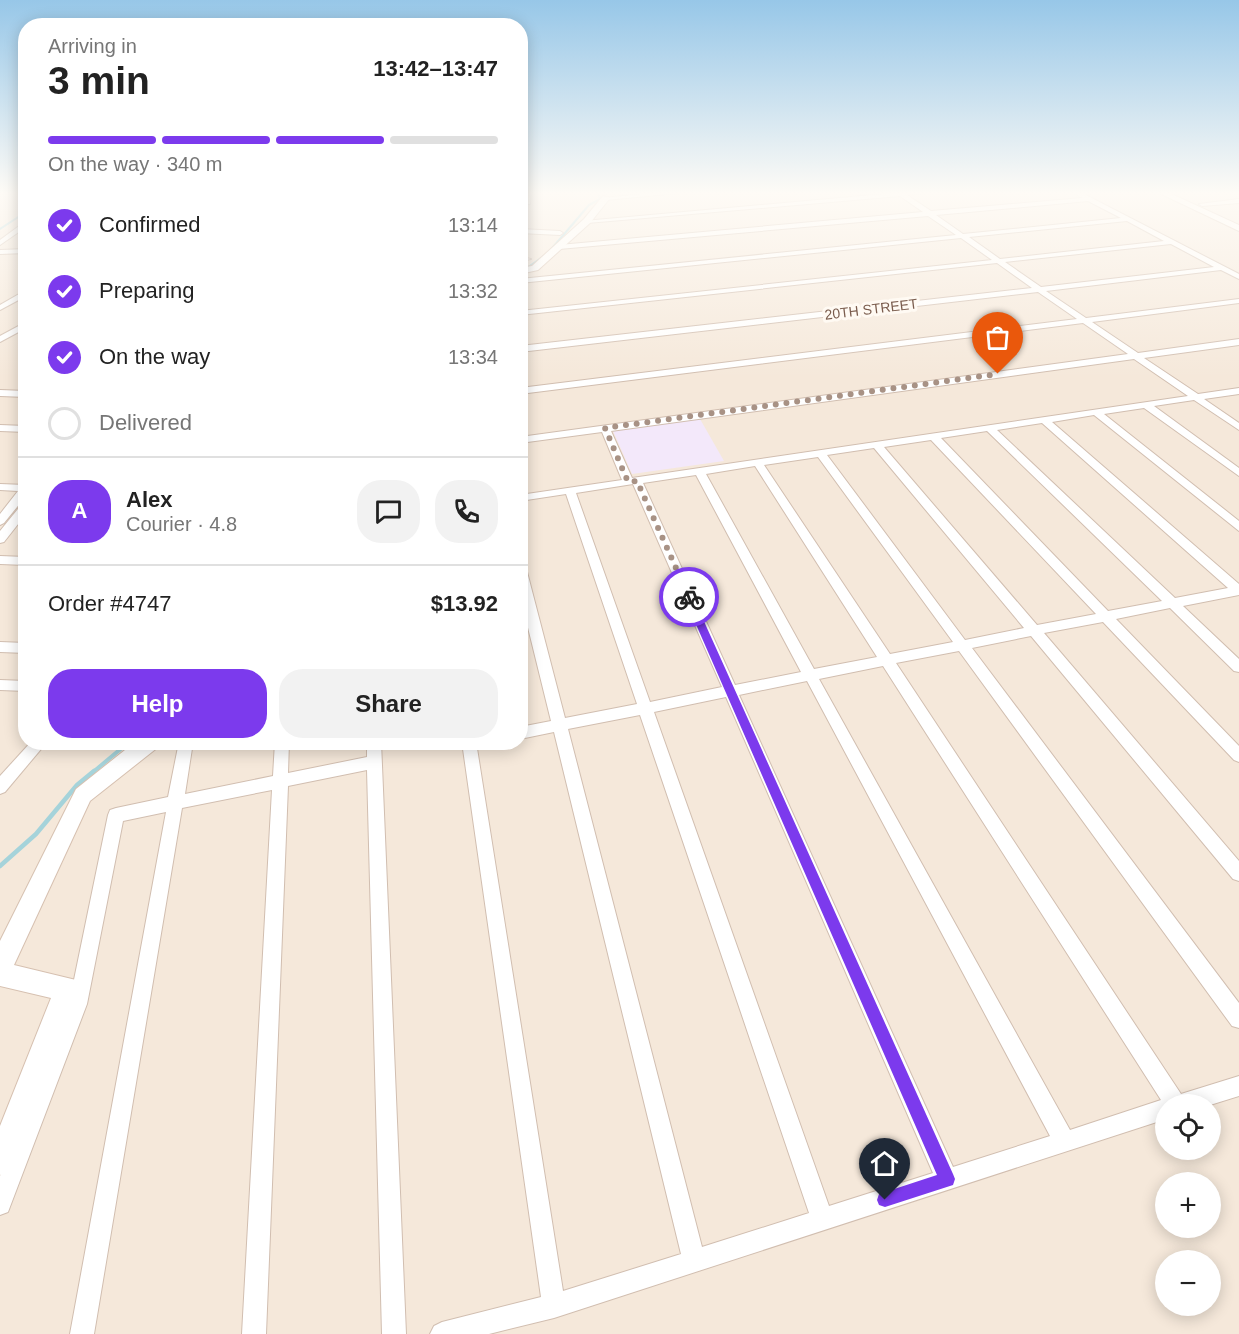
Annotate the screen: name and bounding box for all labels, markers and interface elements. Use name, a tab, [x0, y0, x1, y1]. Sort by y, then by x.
text: Arriving in	[48, 35, 137, 57]
text: 13:42–13:47	[373, 56, 498, 81]
text: 3 min	[48, 59, 150, 102]
text: On the way · 340 m	[48, 153, 223, 175]
icon: check	[48, 209, 81, 242]
text: Confirmed	[99, 212, 200, 237]
text: 13:14	[448, 214, 498, 236]
icon: check	[48, 275, 81, 308]
text: Preparing	[99, 278, 194, 303]
text: 13:32	[448, 280, 498, 302]
street label: 20TH STREET	[824, 295, 919, 323]
pin	[972, 312, 1023, 374]
icon: bag	[981, 321, 1014, 354]
icon: check	[48, 341, 81, 374]
text: On the way	[99, 344, 210, 369]
text: 13:34	[448, 346, 498, 368]
text: Delivered	[99, 410, 192, 435]
button: chat	[357, 480, 420, 543]
button: phone	[435, 480, 498, 543]
text: Alex	[126, 487, 172, 512]
text: A	[72, 498, 87, 523]
text: Courier · 4.8	[126, 513, 237, 535]
courier	[659, 567, 719, 627]
icon: bike	[673, 581, 706, 614]
text: Order #4747	[48, 591, 172, 616]
text: $13.92	[431, 591, 498, 616]
button: Help	[48, 669, 267, 738]
button: Share	[279, 669, 498, 738]
map controls	[1155, 1094, 1221, 1316]
button: locate	[1155, 1094, 1221, 1160]
pin	[859, 1138, 910, 1200]
icon: home	[868, 1147, 901, 1180]
button: +	[1155, 1172, 1221, 1238]
button: −	[1155, 1250, 1221, 1316]

